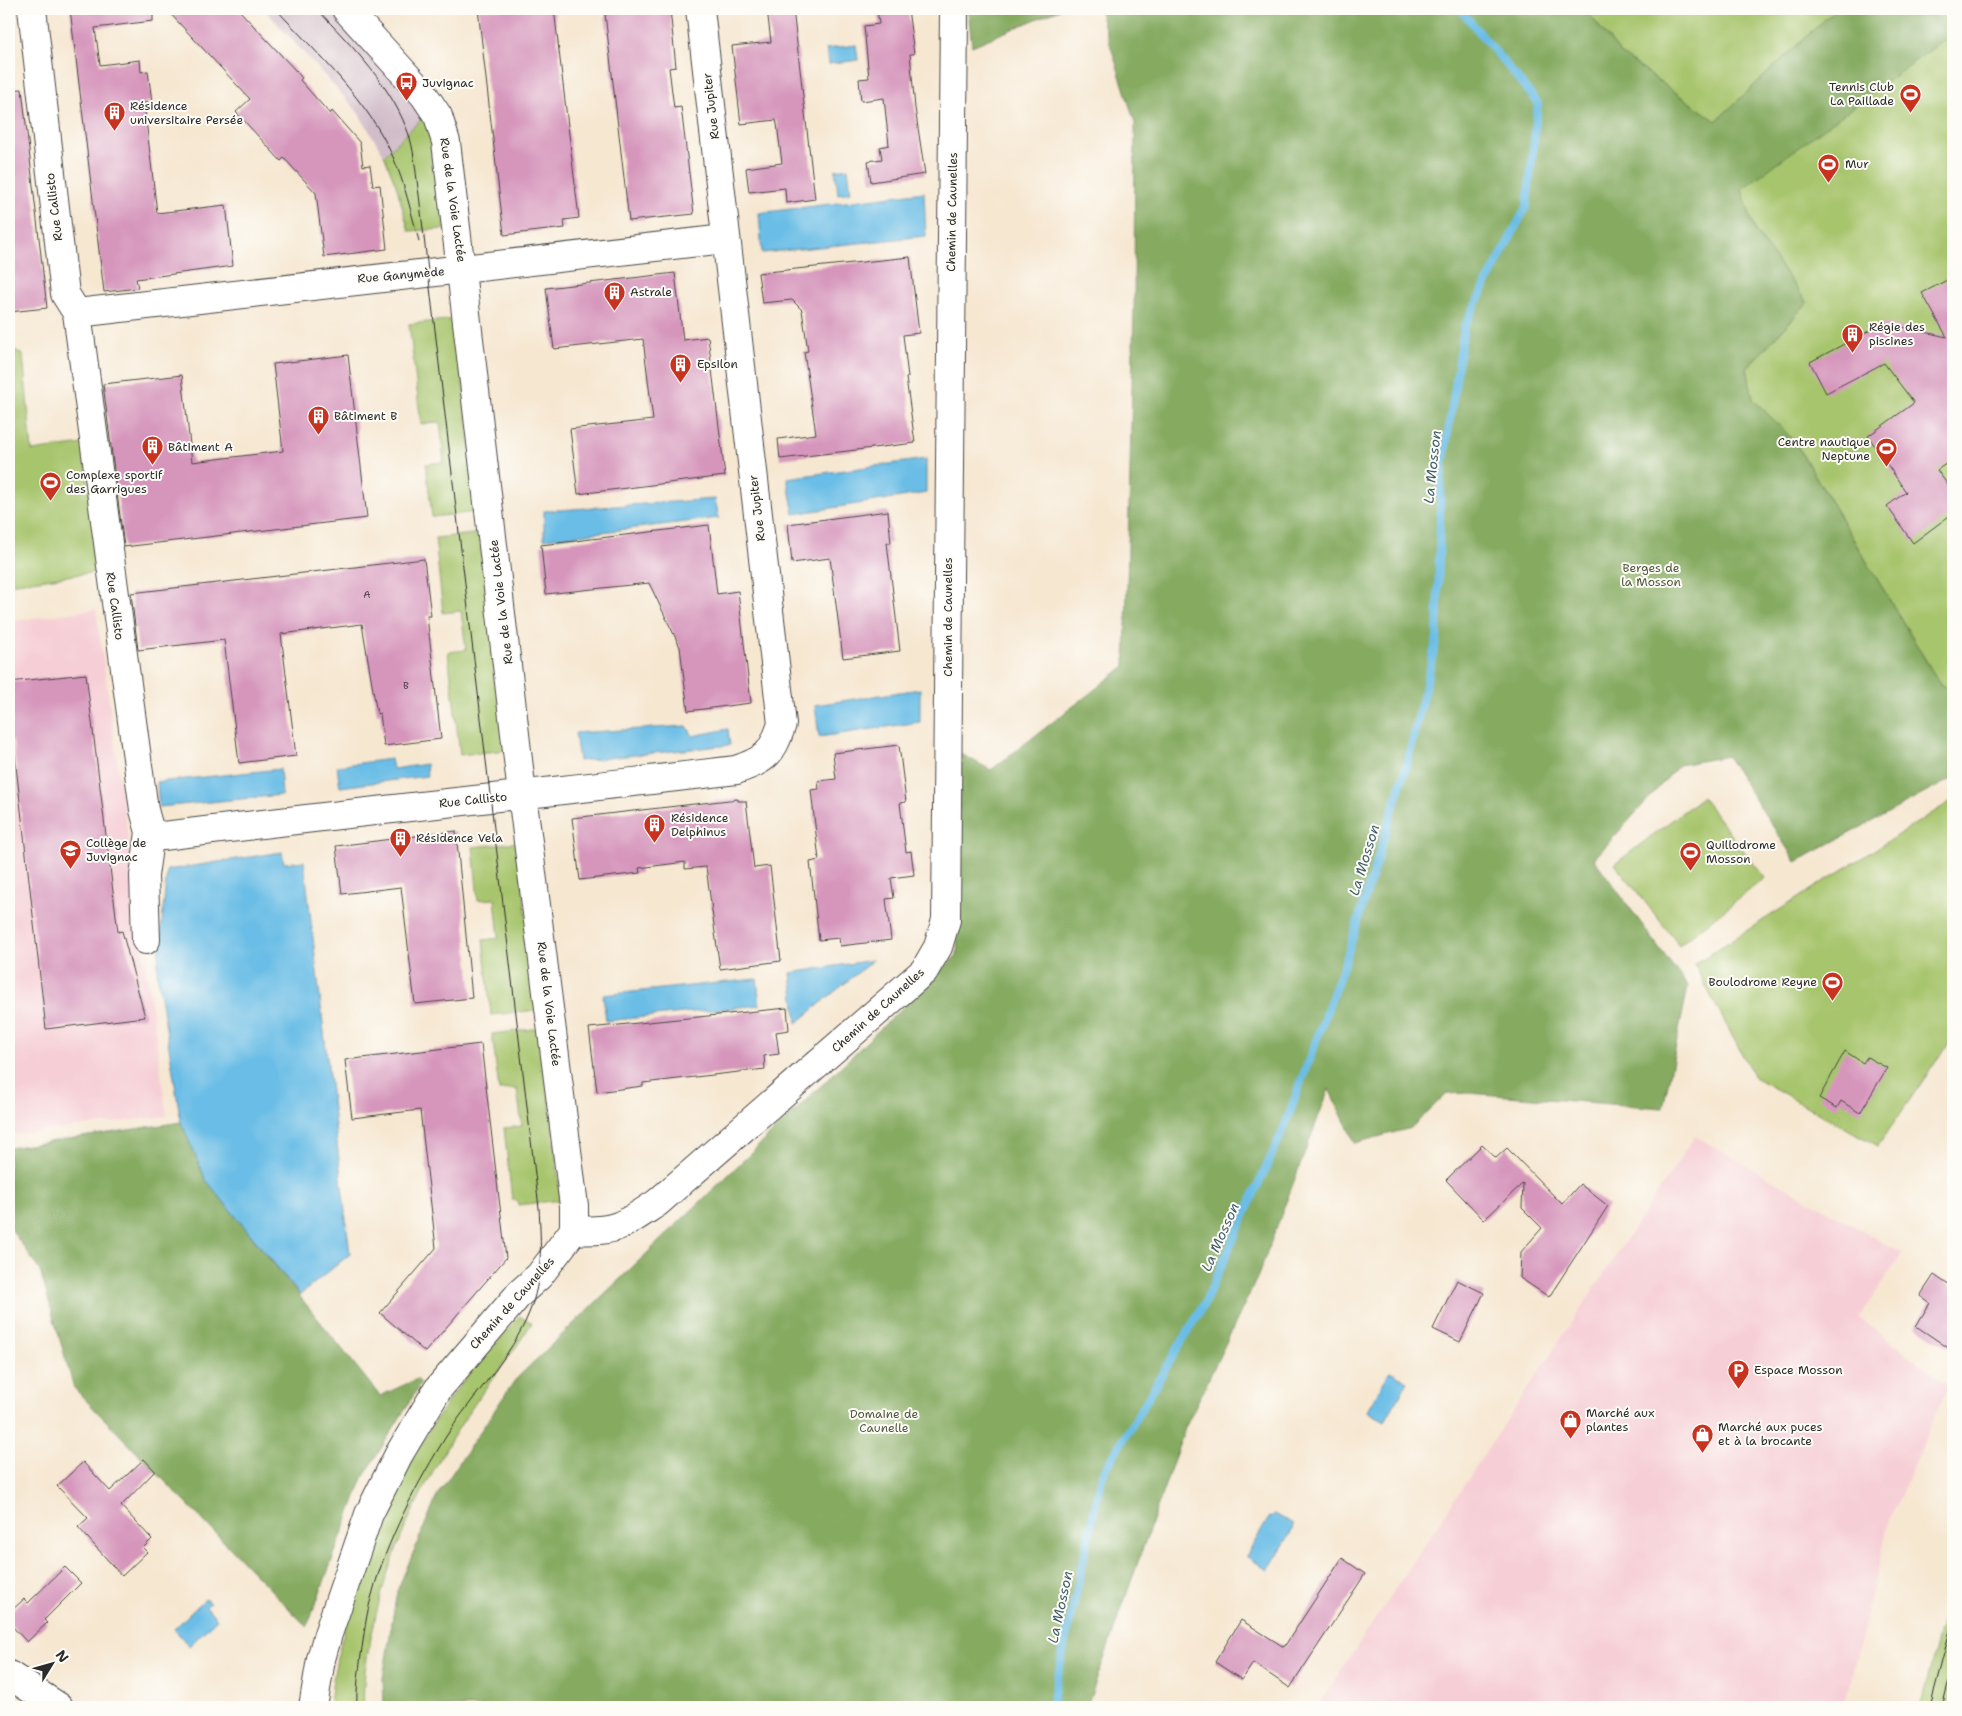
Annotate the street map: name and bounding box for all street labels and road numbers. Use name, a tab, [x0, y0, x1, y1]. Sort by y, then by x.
street label: Rue Jupiter	[699, 72, 723, 140]
street label: Rue de la Voie Lactée	[436, 137, 470, 263]
street label: Chemin de Caunelles	[943, 152, 961, 272]
street label: Rue Callisto	[42, 172, 66, 242]
street label: Rue Ganymède	[357, 263, 446, 287]
street label: Rue Jupiter	[745, 474, 769, 542]
street label: Rue de la Voie Lactée	[485, 539, 517, 665]
street label: Chemin de Caunelles	[940, 557, 956, 677]
street label: Rue Callisto	[102, 571, 128, 641]
street label: Rue Callisto	[438, 788, 508, 812]
street label: Rue de la Voie Lactée	[533, 941, 565, 1067]
street label: Chemin de Caunelles	[828, 964, 928, 1056]
street label: Chemin de Caunelles	[466, 1253, 558, 1353]

